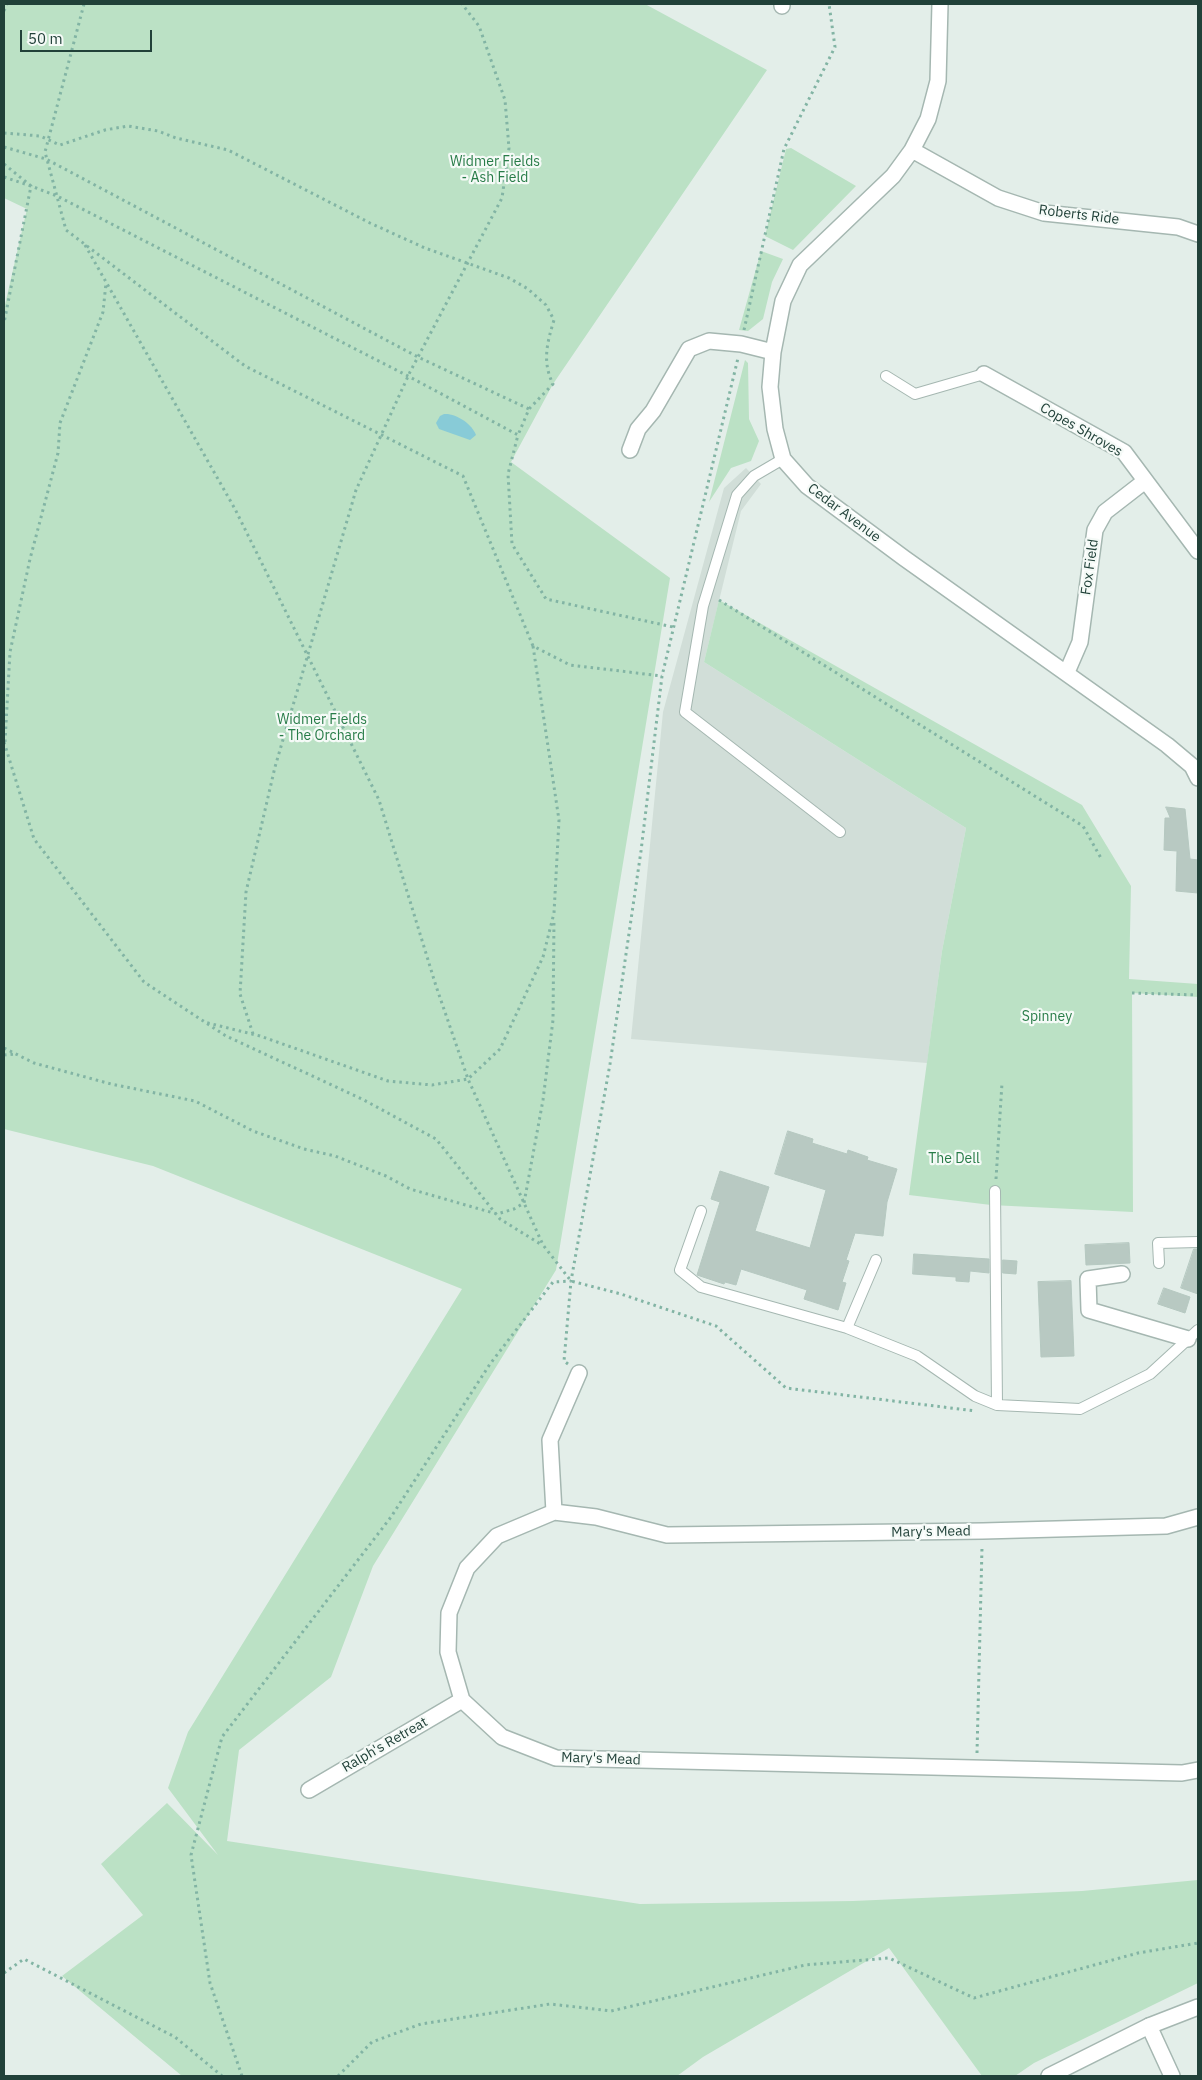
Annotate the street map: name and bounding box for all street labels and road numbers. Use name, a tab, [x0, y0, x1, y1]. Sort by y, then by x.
street label: Roberts Ride	[1038, 202, 1120, 228]
street label: Copes Shroves	[1037, 400, 1125, 460]
street label: Cedar Avenue	[804, 480, 884, 546]
street label: Fox Field	[1078, 538, 1102, 596]
street label: Mary's Mead	[891, 1523, 971, 1541]
street label: Ralph's Retreat	[339, 1714, 431, 1776]
street label: Mary's Mead	[561, 1749, 641, 1769]

